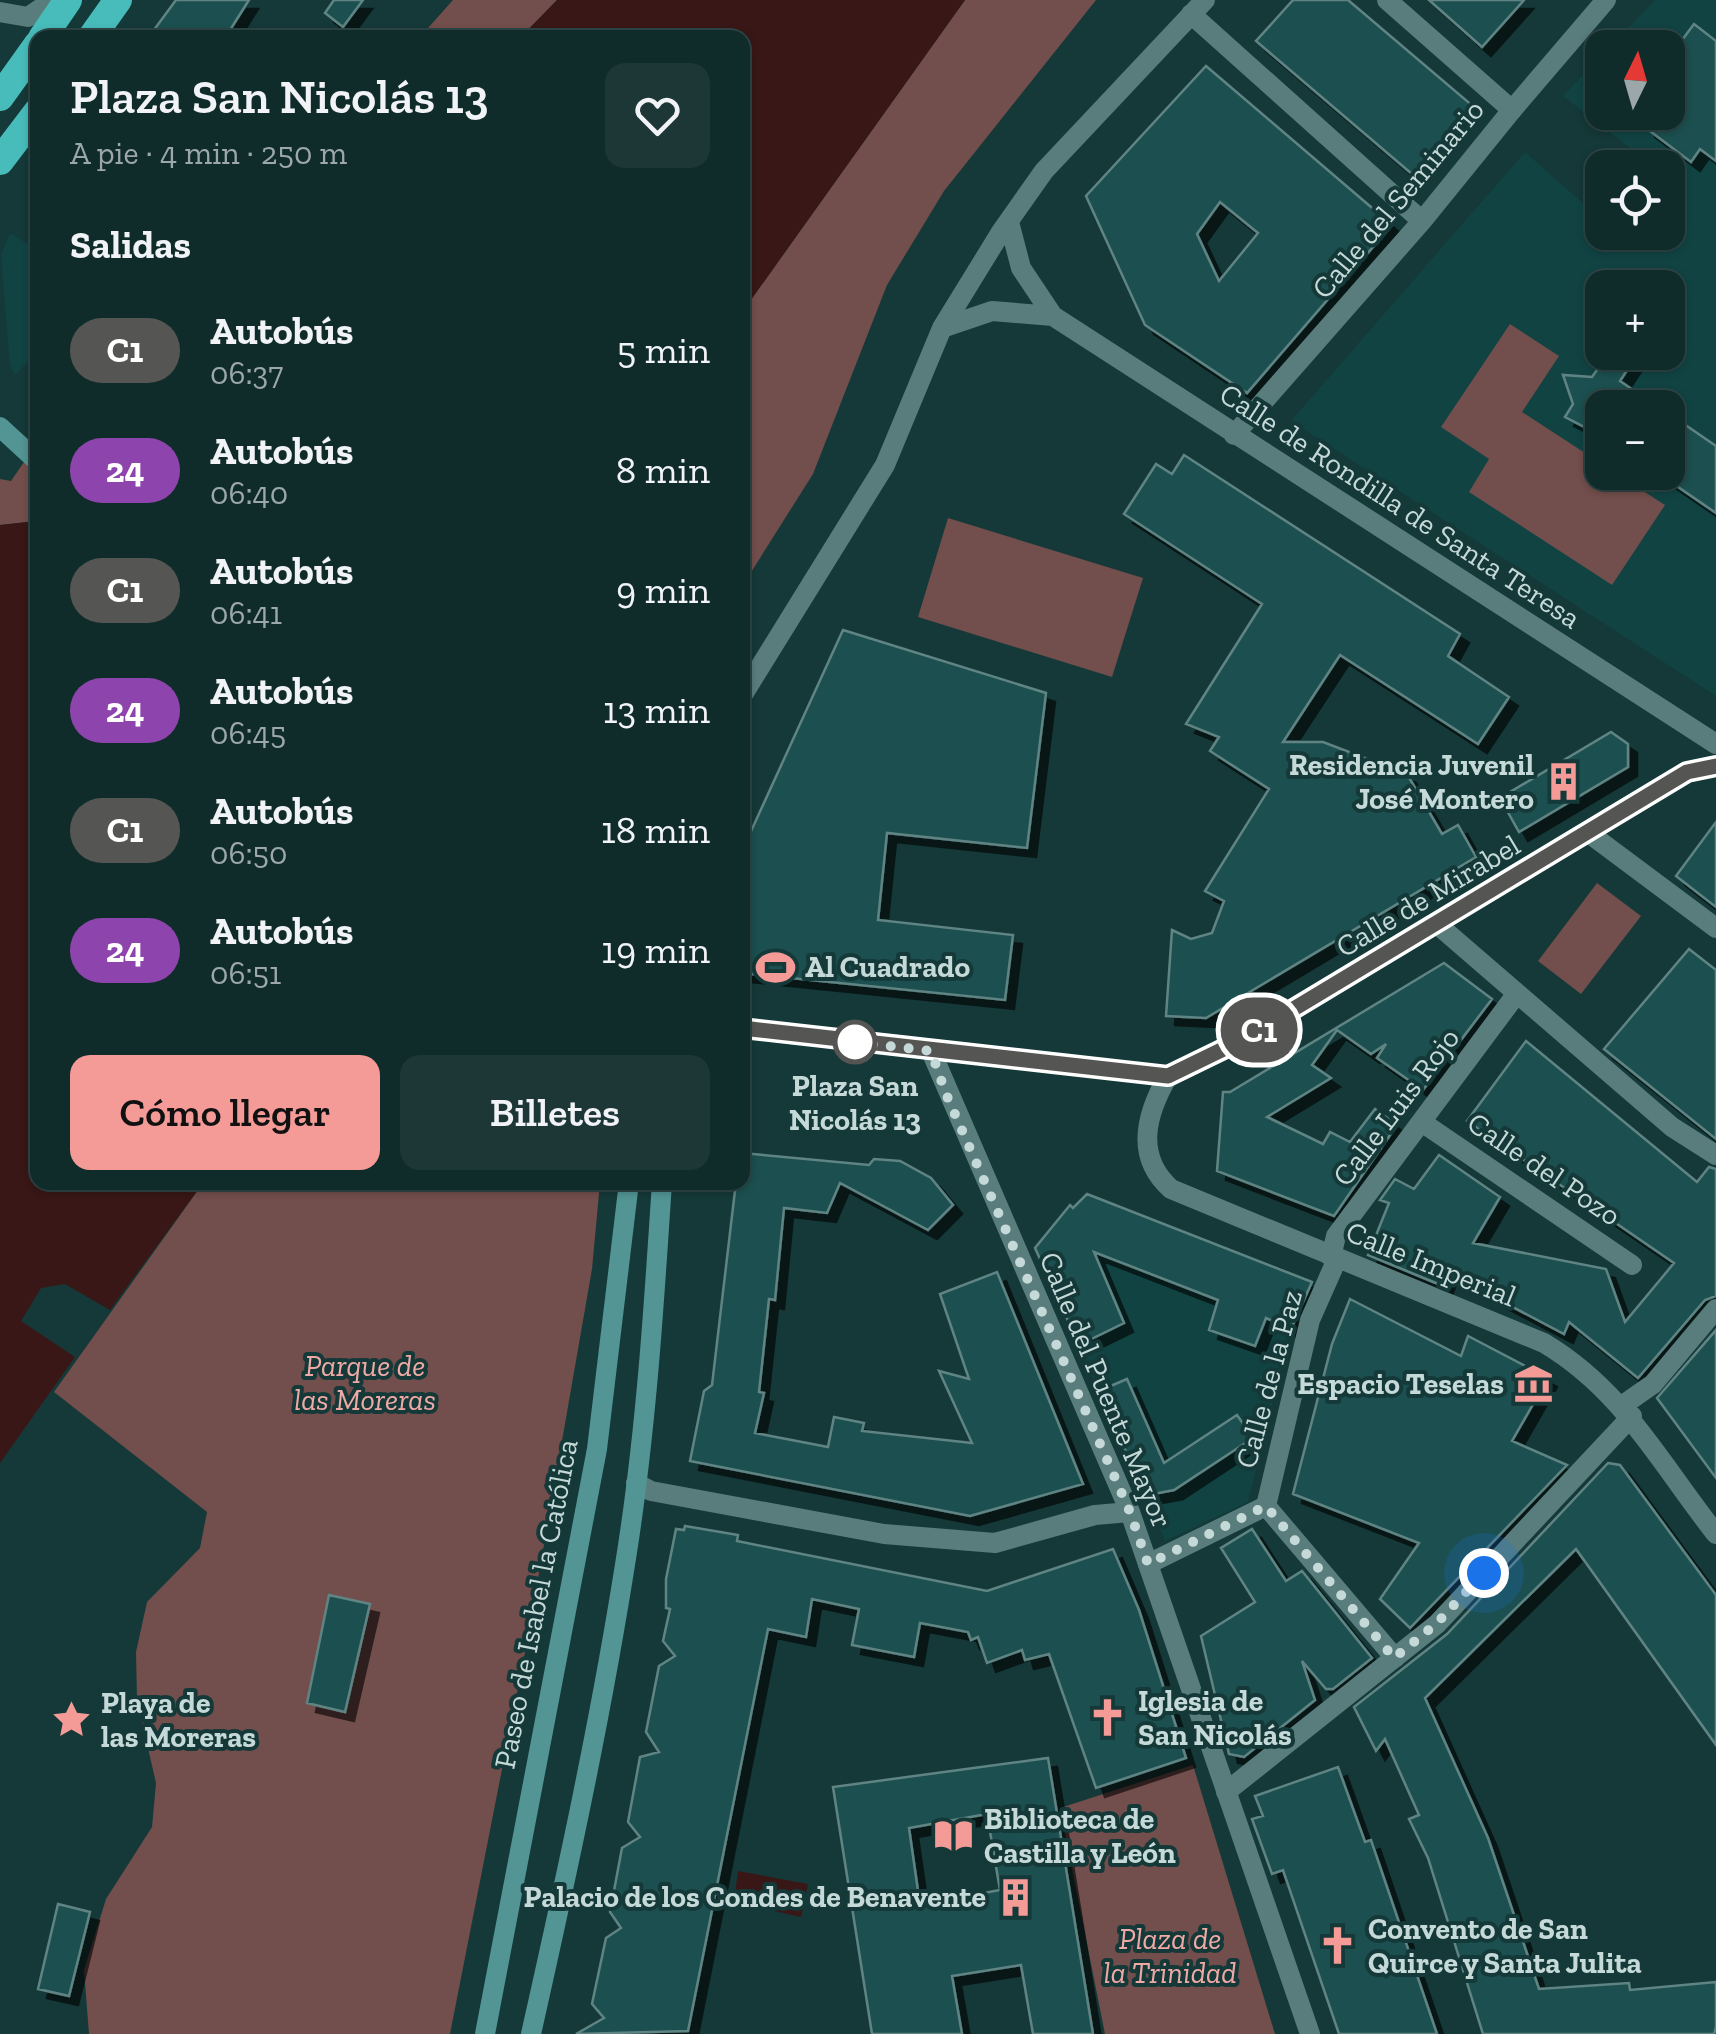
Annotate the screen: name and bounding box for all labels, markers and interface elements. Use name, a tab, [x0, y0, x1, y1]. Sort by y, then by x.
north arrow	[1585, 30, 1685, 130]
map controls	[1585, 30, 1685, 490]
button: heart	[605, 63, 710, 168]
text: Plaza San Nicolás 13	[70, 68, 489, 125]
street label: Calle del Seminario	[1304, 92, 1492, 306]
text: A pie · 4 min · 250 m	[70, 134, 347, 172]
button: locate	[1585, 150, 1685, 250]
text: Salidas	[70, 222, 191, 268]
button: +	[1585, 270, 1685, 370]
text: Autobús	[210, 308, 353, 354]
text: 5 min	[617, 327, 710, 373]
text: C1	[107, 329, 143, 371]
text: 06:37	[210, 354, 283, 392]
street label: Calle de Rondilla de Santa Teresa	[1213, 376, 1587, 636]
button: −	[1585, 390, 1685, 490]
text: Autobús	[210, 428, 353, 474]
text: 8 min	[616, 447, 710, 493]
text: 24	[106, 449, 144, 491]
text: 06:40	[210, 474, 288, 512]
text: Autobús	[210, 548, 353, 594]
text: 9 min	[616, 567, 710, 613]
text: C1	[107, 569, 143, 611]
text: 06:41	[210, 594, 282, 632]
text: Autobús	[210, 668, 353, 714]
text: 13 min	[603, 687, 710, 733]
text: 24	[106, 689, 144, 731]
text: 06:45	[210, 714, 286, 752]
place label: Residencia Juvenil José Montero	[1289, 747, 1534, 817]
building icon: Residencia Juvenil José Montero	[1543, 761, 1585, 803]
text: Autobús	[210, 788, 353, 834]
text: 18 min	[601, 807, 710, 853]
text: C1	[107, 809, 143, 851]
street label: Calle de Mirabel	[1330, 827, 1527, 965]
text: 06:50	[210, 834, 287, 872]
text: Autobús	[210, 908, 353, 954]
text: 19 min	[601, 927, 710, 973]
text: 24	[106, 929, 144, 971]
sports icon: Al Cuadrado	[754, 946, 796, 988]
place label: Al Cuadrado	[805, 949, 970, 985]
text: 06:51	[210, 954, 281, 992]
line badge: C1	[1214, 998, 1304, 1062]
text: C1	[1241, 1009, 1277, 1051]
marker: Plaza San Nicolás 13	[834, 1021, 876, 1063]
street label: Calle Luis Rojo	[1325, 1021, 1467, 1193]
button: Cómo llegar	[70, 1055, 380, 1170]
button: Billetes	[400, 1055, 710, 1170]
place label: Plaza San Nicolás 13	[789, 1068, 921, 1138]
street label: Calle del Pozo	[1460, 1104, 1628, 1234]
street label: Calle Imperial	[1341, 1214, 1521, 1314]
street label: Calle del Puente Mayor	[1032, 1247, 1180, 1533]
street label: Calle de la Paz	[1228, 1286, 1310, 1472]
park label: Parque de las Moreras	[294, 1348, 436, 1418]
museum icon: Espacio Teselas	[1513, 1363, 1555, 1405]
place label: Espacio Teselas	[1297, 1366, 1504, 1402]
street label: Paseo de Isabel la Católica	[486, 1436, 586, 1772]
your location	[1459, 1548, 1509, 1598]
place label: Iglesia de San Nicolás	[1138, 1683, 1292, 1753]
place label: Playa de las Moreras	[101, 1685, 256, 1755]
church icon: Iglesia de San Nicolás	[1087, 1697, 1129, 1739]
place icon: Playa de las Moreras	[50, 1699, 92, 1741]
place label: Biblioteca de Castilla y León	[984, 1801, 1176, 1871]
library icon: Biblioteca de Castilla y León	[933, 1815, 975, 1857]
building icon: Palacio de los Condes de Benavente	[995, 1876, 1037, 1918]
place label: Palacio de los Condes de Benavente	[524, 1879, 986, 1915]
place label: Convento de San Quirce y Santa Julita	[1368, 1911, 1642, 1981]
park label: Plaza de la Trinidad	[1104, 1921, 1236, 1991]
church icon: Convento de San Quirce y Santa Julita	[1317, 1925, 1359, 1967]

